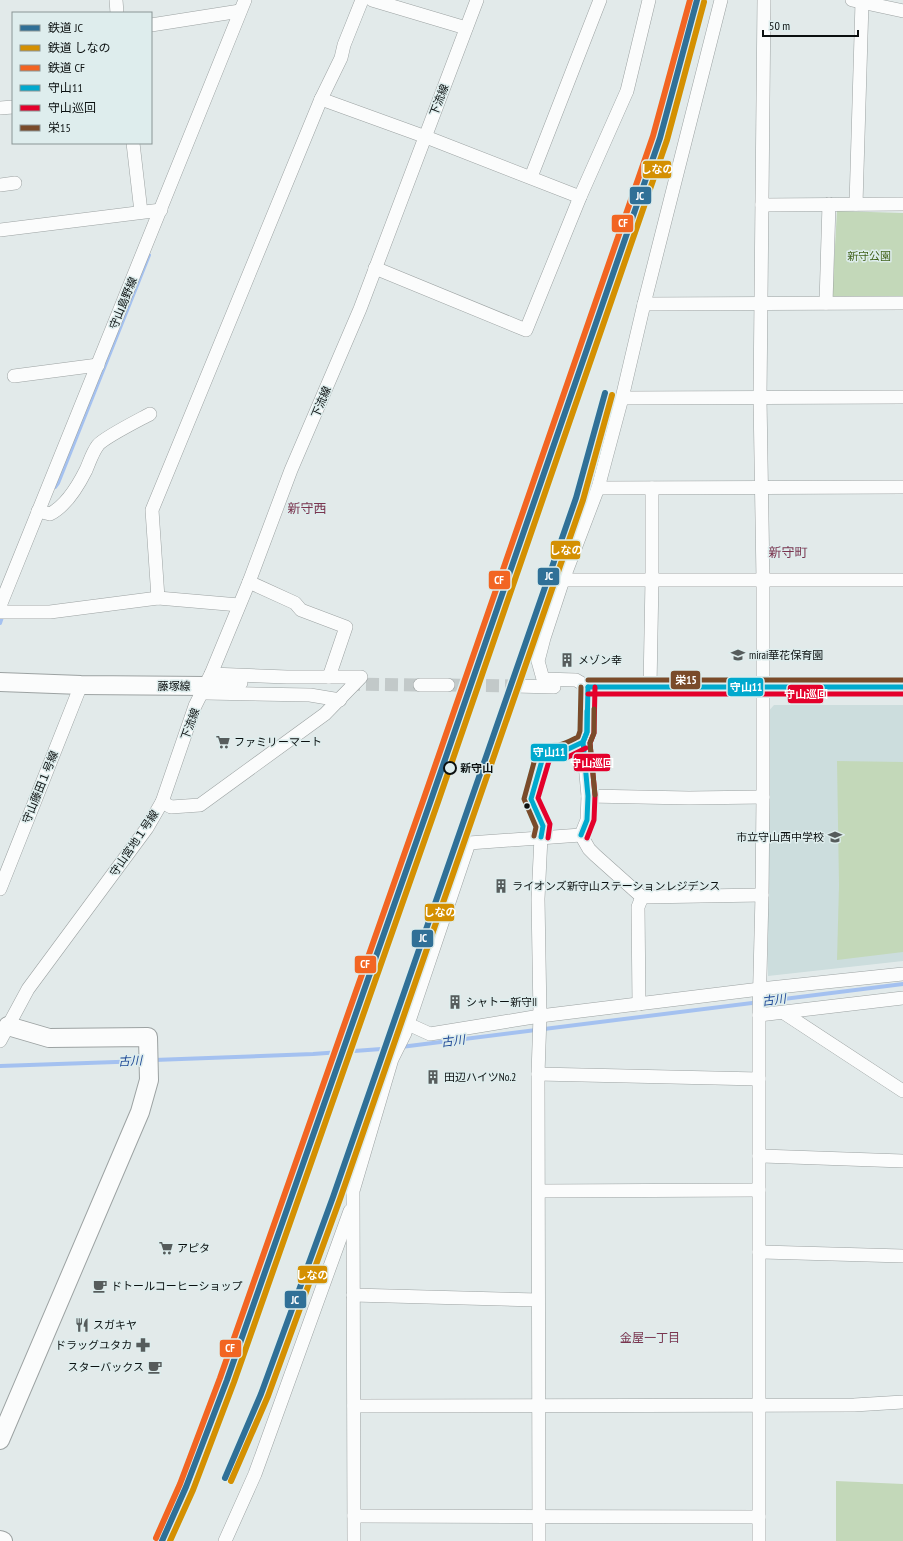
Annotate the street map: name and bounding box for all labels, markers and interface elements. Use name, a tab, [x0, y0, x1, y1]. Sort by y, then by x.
legend	[12, 12, 152, 144]
scale bar	[763, 12, 858, 38]
text: 50 m	[769, 18, 790, 33]
text: 鉄道 JC	[48, 20, 83, 35]
text: 鉄道 しなの	[48, 40, 111, 55]
text: 鉄道 CF	[48, 60, 85, 75]
text: 守山11	[48, 80, 83, 95]
street label: 下流線	[427, 82, 451, 118]
text: 守山巡回	[48, 100, 96, 115]
text: 栄15	[48, 120, 71, 135]
line badge: しなの	[642, 160, 672, 179]
text: しなの	[641, 162, 674, 176]
line badge: JC	[629, 186, 652, 205]
text: JC	[635, 189, 644, 203]
line badge: CF	[611, 214, 634, 233]
text: CF	[618, 216, 628, 230]
park label: 新守公園	[847, 249, 891, 263]
street label: 守山島野線	[106, 275, 140, 331]
street label: 下流線	[308, 384, 334, 420]
district label: 新守西	[287, 500, 327, 517]
line badge: しなの	[550, 540, 581, 560]
text: しなの	[550, 543, 583, 557]
district label: 新守町	[768, 544, 808, 561]
line badge: JC	[537, 567, 560, 586]
text: JC	[544, 569, 553, 583]
line badge: CF	[488, 570, 511, 590]
text: CF	[494, 573, 504, 587]
school or university icon: mirai華花保育園	[730, 647, 746, 663]
place label: mirai華花保育園	[749, 648, 823, 662]
building icon: メゾン幸	[559, 652, 575, 668]
place label: メゾン幸	[578, 653, 622, 667]
line badge: 栄15	[670, 670, 701, 690]
text: 栄15	[675, 673, 697, 687]
line badge: 守山11	[727, 677, 764, 697]
street label: 藤塚線	[158, 679, 191, 693]
text: 守山11	[730, 680, 762, 694]
line badge: 守山巡回	[787, 684, 824, 704]
text: 守山巡回	[784, 687, 828, 701]
street label: 下流線	[178, 706, 202, 742]
supermarket icon: ファミリーマート	[215, 734, 231, 750]
place label: ファミリーマート	[234, 735, 322, 749]
line badge: 守山11	[530, 743, 568, 762]
text: 守山11	[533, 745, 565, 759]
street label: 守山藤田１号線	[19, 749, 61, 825]
line badge: 守山巡回	[573, 753, 611, 772]
text: 守山巡回	[570, 756, 614, 770]
marker: 新守山	[443, 761, 457, 775]
place label: 新守山	[460, 761, 493, 775]
unlabelled marker	[522, 801, 532, 811]
street label: 守山宮地１号線	[107, 807, 161, 879]
school or university icon: 市立守山西中学校	[827, 829, 843, 845]
place label: 市立守山西中学校	[736, 830, 824, 844]
building icon: ライオンズ新守山ステーションレジデンス	[493, 878, 509, 894]
place label: ライオンズ新守山ステーションレジデンス	[512, 879, 720, 893]
line badge: しなの	[424, 903, 455, 922]
text: しなの	[424, 905, 457, 919]
line badge: JC	[411, 929, 434, 948]
text: JC	[418, 931, 427, 945]
line badge: CF	[354, 955, 377, 974]
text: CF	[360, 957, 370, 971]
water label: 古川	[761, 990, 789, 1008]
building icon: シャトー新守II	[447, 994, 463, 1010]
place label: シャトー新守II	[466, 995, 537, 1009]
water label: 古川	[440, 1031, 468, 1049]
water label: 古川	[118, 1053, 144, 1068]
building icon: 田辺ハイツNo.2	[425, 1069, 441, 1085]
place label: 田辺ハイツNo.2	[444, 1070, 516, 1084]
supermarket icon: アピタ	[158, 1240, 174, 1256]
place label: アピタ	[177, 1241, 210, 1255]
line badge: しなの	[297, 1265, 328, 1284]
text: しなの	[296, 1268, 329, 1282]
cafe icon: ドトールコーヒーショップ	[92, 1278, 108, 1294]
place label: ドトールコーヒーショップ	[111, 1279, 243, 1293]
line badge: JC	[284, 1290, 307, 1309]
text: JC	[290, 1293, 299, 1307]
restaurant icon: スガキヤ	[74, 1317, 90, 1333]
place label: スガキヤ	[93, 1318, 137, 1332]
district label: 金屋一丁目	[620, 1330, 680, 1345]
pharmacy icon: ドラッグユタカ	[135, 1337, 151, 1353]
place label: ドラッグユタカ	[55, 1338, 132, 1352]
line badge: CF	[219, 1339, 242, 1358]
text: CF	[225, 1341, 235, 1355]
cafe icon: スターバックス	[147, 1359, 163, 1375]
place label: スターバックス	[67, 1360, 144, 1374]

